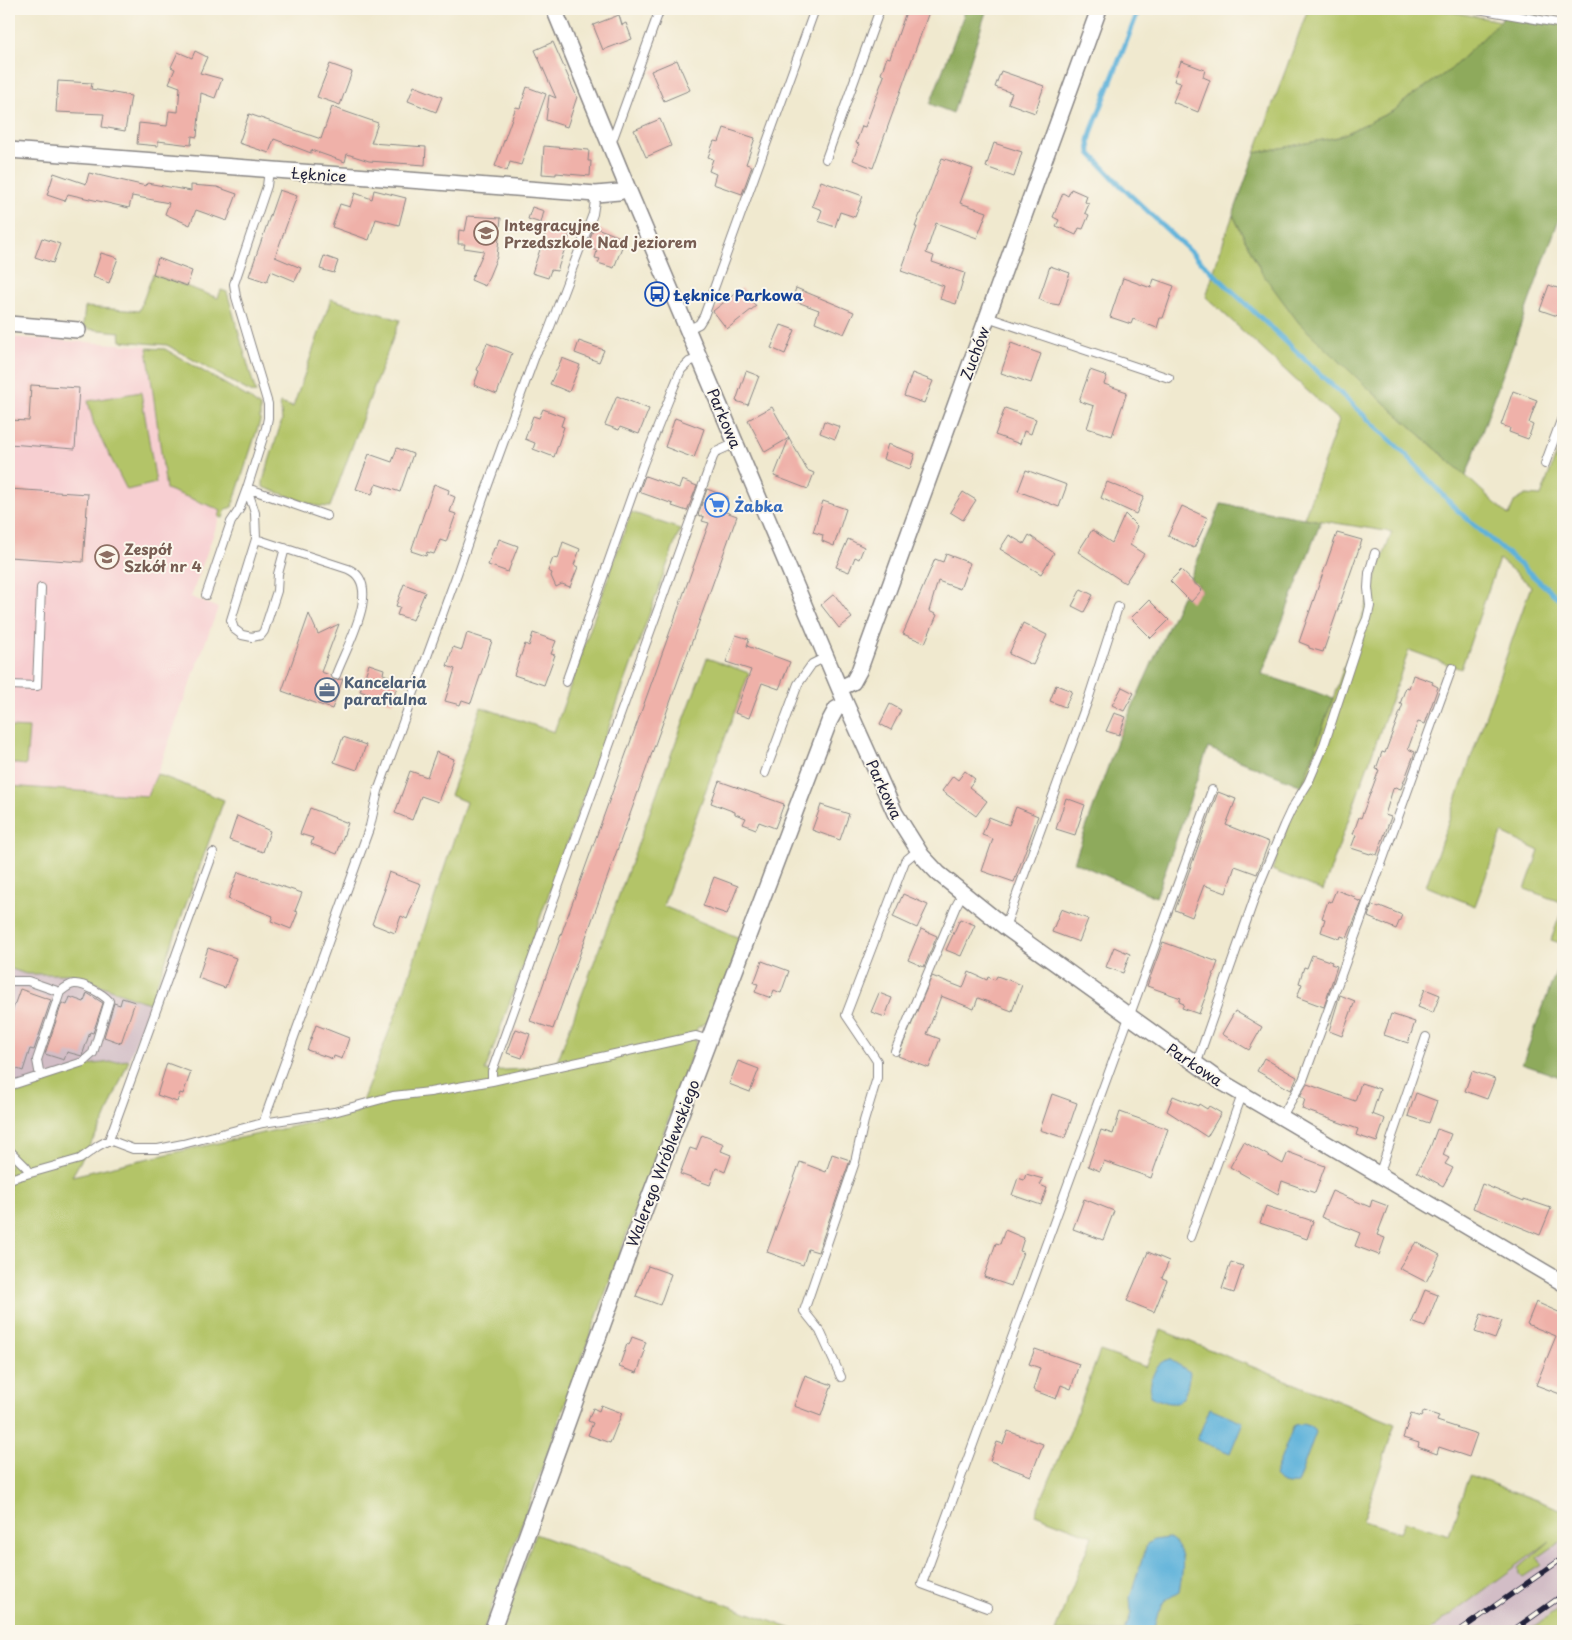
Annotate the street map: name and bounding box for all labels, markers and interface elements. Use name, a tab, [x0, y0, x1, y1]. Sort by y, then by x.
street label: Łęknice	[291, 161, 347, 187]
place label: Integracyjne Przedszkole Nad jeziorem	[504, 213, 697, 253]
school or university icon: Integracyjne Przedszkole Nad jeziorem	[473, 220, 499, 246]
bus stop icon: Łęknice Parkowa	[644, 281, 670, 307]
place label: Łęknice Parkowa	[673, 283, 803, 306]
street label: Zuchów	[954, 322, 995, 383]
street label: Parkowa	[702, 384, 748, 452]
supermarket icon: Żabka	[704, 492, 730, 518]
place label: Żabka	[734, 494, 783, 517]
place label: Zespół Szkół nr 4	[124, 537, 202, 577]
school or university icon: Zespół Szkół nr 4	[94, 544, 120, 570]
place label: Kancelaria parafialna	[344, 670, 427, 710]
office icon: Kancelaria parafialna	[314, 677, 340, 703]
street label: Parkowa	[861, 756, 909, 823]
street label: Parkowa	[1162, 1037, 1228, 1092]
street label: Walerego Wróblewskiego	[619, 1076, 705, 1250]

